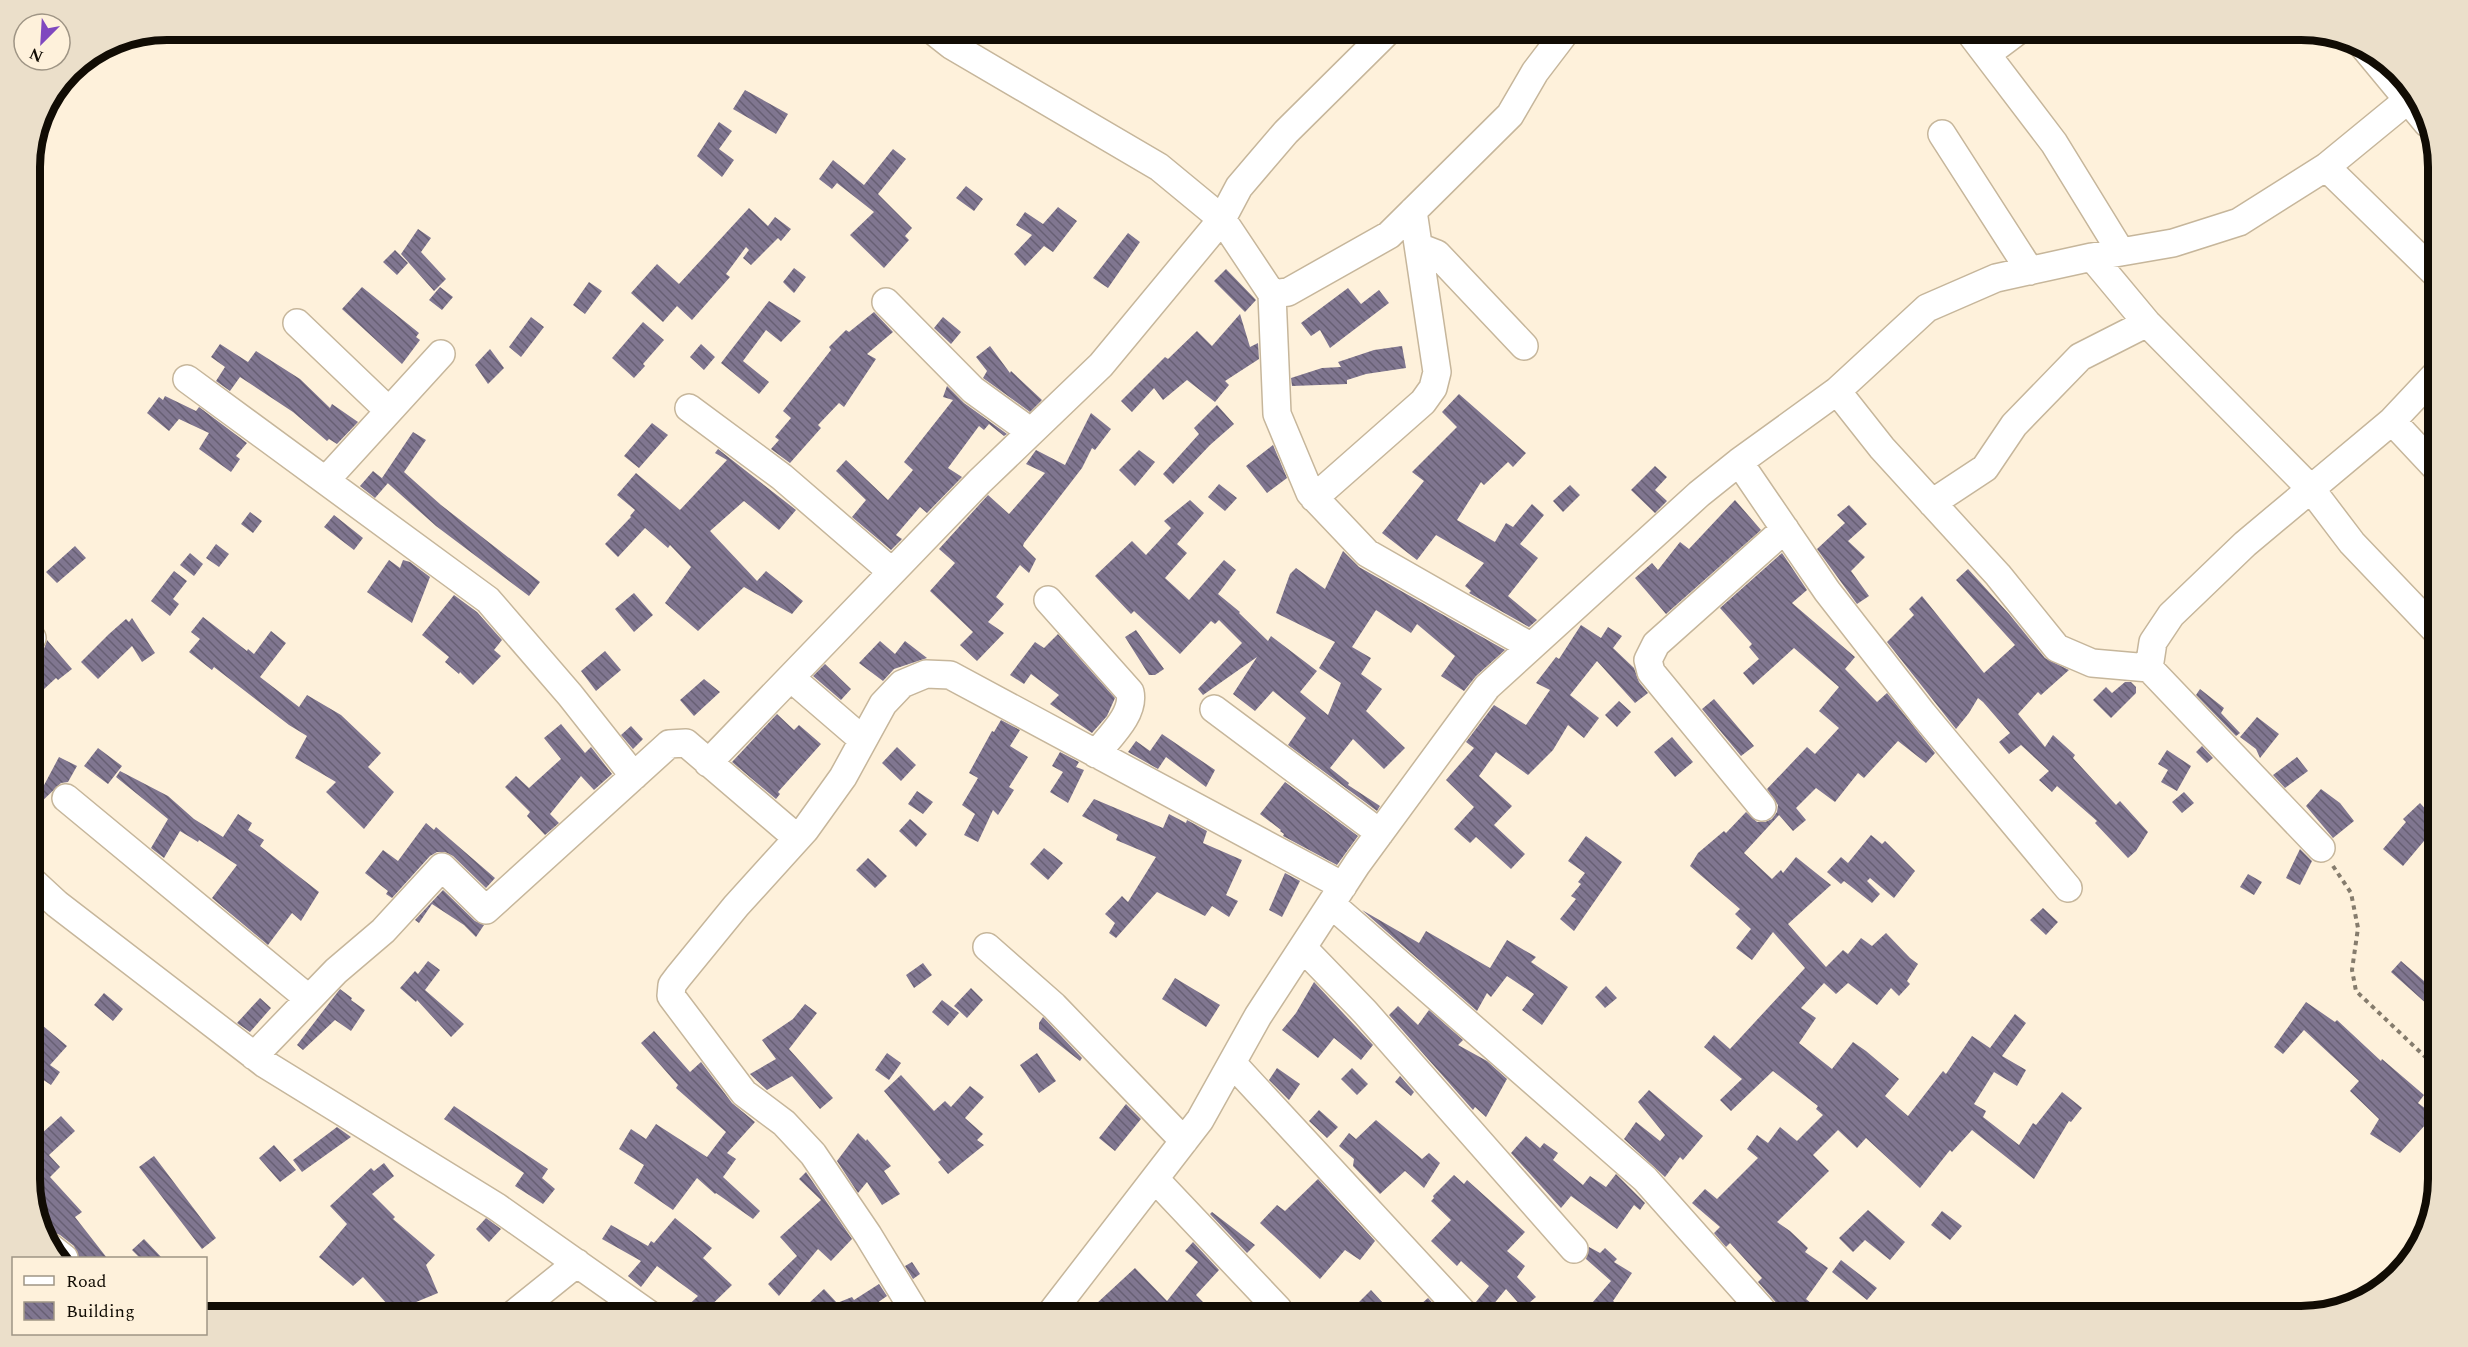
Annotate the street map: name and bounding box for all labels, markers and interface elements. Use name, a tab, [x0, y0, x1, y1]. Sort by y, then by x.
north arrow	[12, 12, 72, 72]
text: N	[25, 41, 47, 68]
legend	[12, 1257, 207, 1335]
text: Road	[66, 1268, 107, 1295]
text: Building	[66, 1298, 135, 1325]

